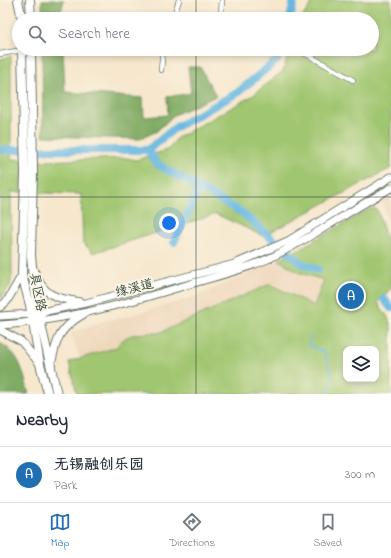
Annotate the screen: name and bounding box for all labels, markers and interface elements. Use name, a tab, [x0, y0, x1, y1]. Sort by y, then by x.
search box	[12, 12, 379, 56]
icon: search	[26, 23, 48, 45]
text: Search here	[58, 23, 130, 45]
your location	[159, 213, 179, 233]
street label: 具区路	[24, 271, 51, 313]
street label: 缘溪道	[113, 275, 156, 302]
pin: A	[338, 281, 364, 311]
map controls	[343, 346, 379, 382]
button: layers	[343, 346, 379, 382]
text: Nearby	[16, 408, 68, 433]
text: 无锡融创乐园	[54, 454, 144, 476]
text: A	[25, 465, 33, 484]
text: 300 m	[345, 465, 375, 484]
text: Park	[54, 476, 78, 495]
tab: Map	[49, 511, 71, 551]
tab: Directions	[169, 511, 215, 551]
tab: Saved	[313, 511, 342, 551]

